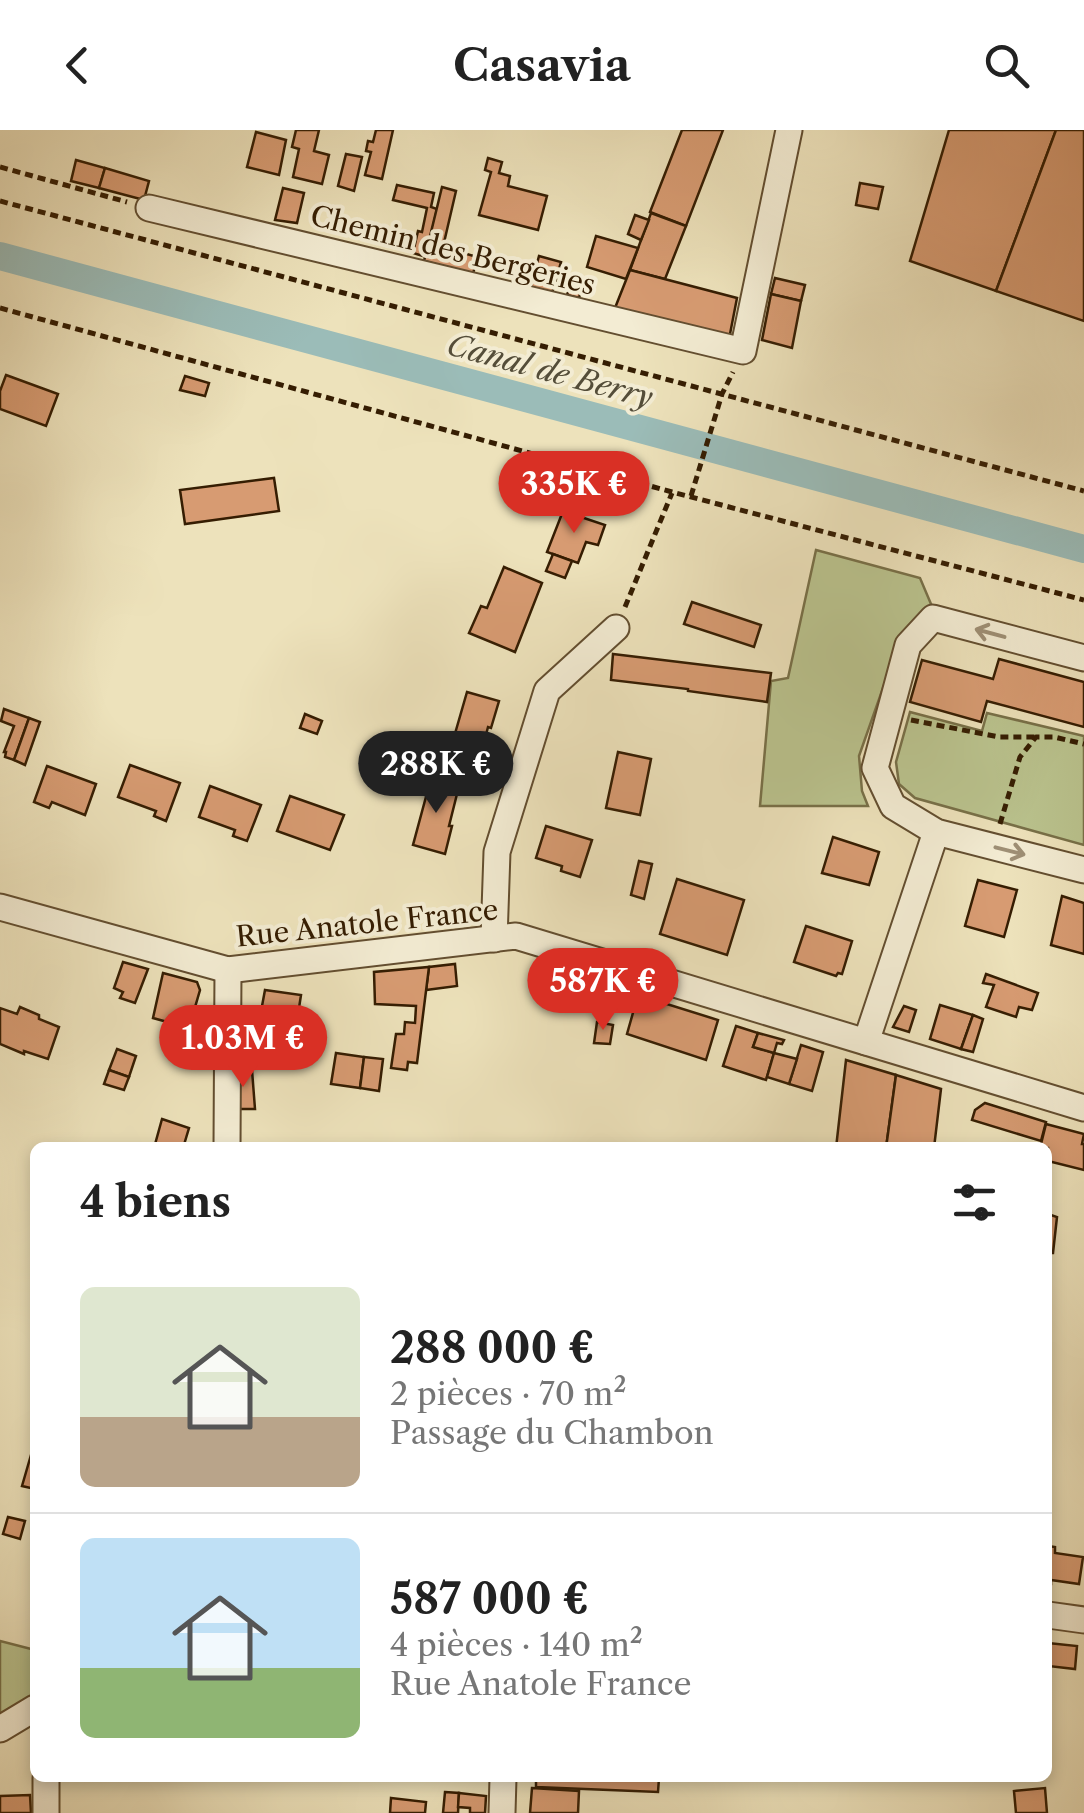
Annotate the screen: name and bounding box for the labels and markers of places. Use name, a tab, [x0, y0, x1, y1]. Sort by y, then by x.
pin: 335K €	[493, 451, 655, 536]
pin: 288K €	[355, 731, 517, 816]
pin: 587K €	[522, 948, 684, 1033]
pin: 1.03M €	[151, 1005, 335, 1090]

